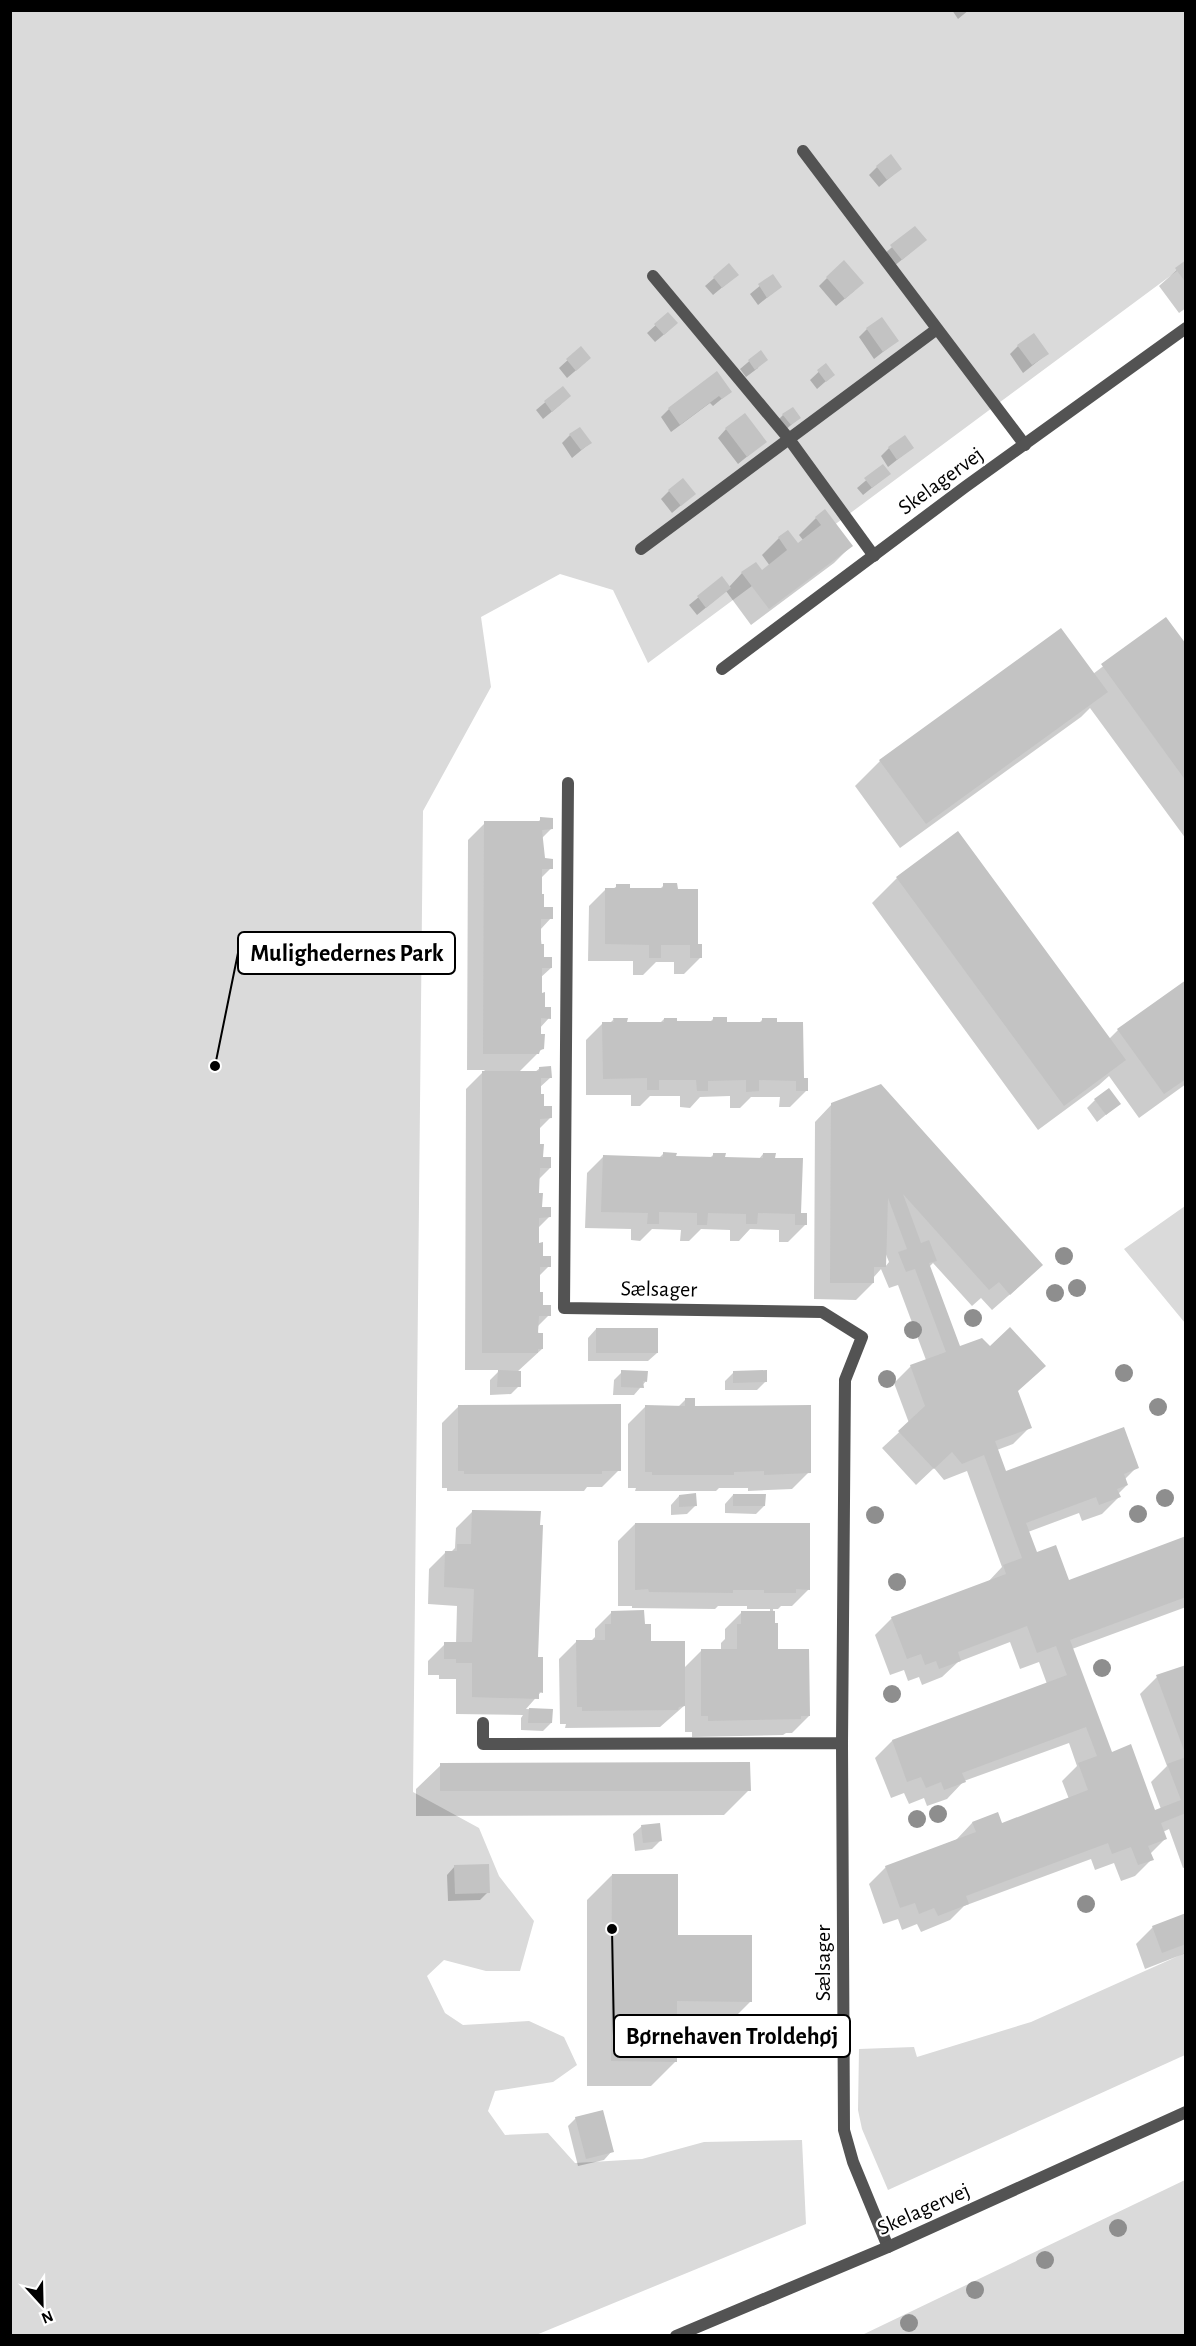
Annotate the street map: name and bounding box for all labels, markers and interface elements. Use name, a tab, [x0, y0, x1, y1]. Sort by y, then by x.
street label: Skelagervej	[894, 443, 987, 519]
callout: Mulighedernes Park	[238, 932, 455, 974]
text: Mulighedernes Park	[250, 942, 444, 966]
street label: Sælsager	[621, 1277, 697, 1301]
street label: Sælsager	[812, 1925, 834, 2001]
callout: Børnehaven Troldehøj	[614, 2015, 850, 2057]
text: Børnehaven Troldehøj	[626, 2025, 838, 2049]
street label: Skelagervej	[874, 2179, 973, 2239]
north arrow	[12, 2274, 72, 2334]
text: N	[39, 2307, 55, 2326]

